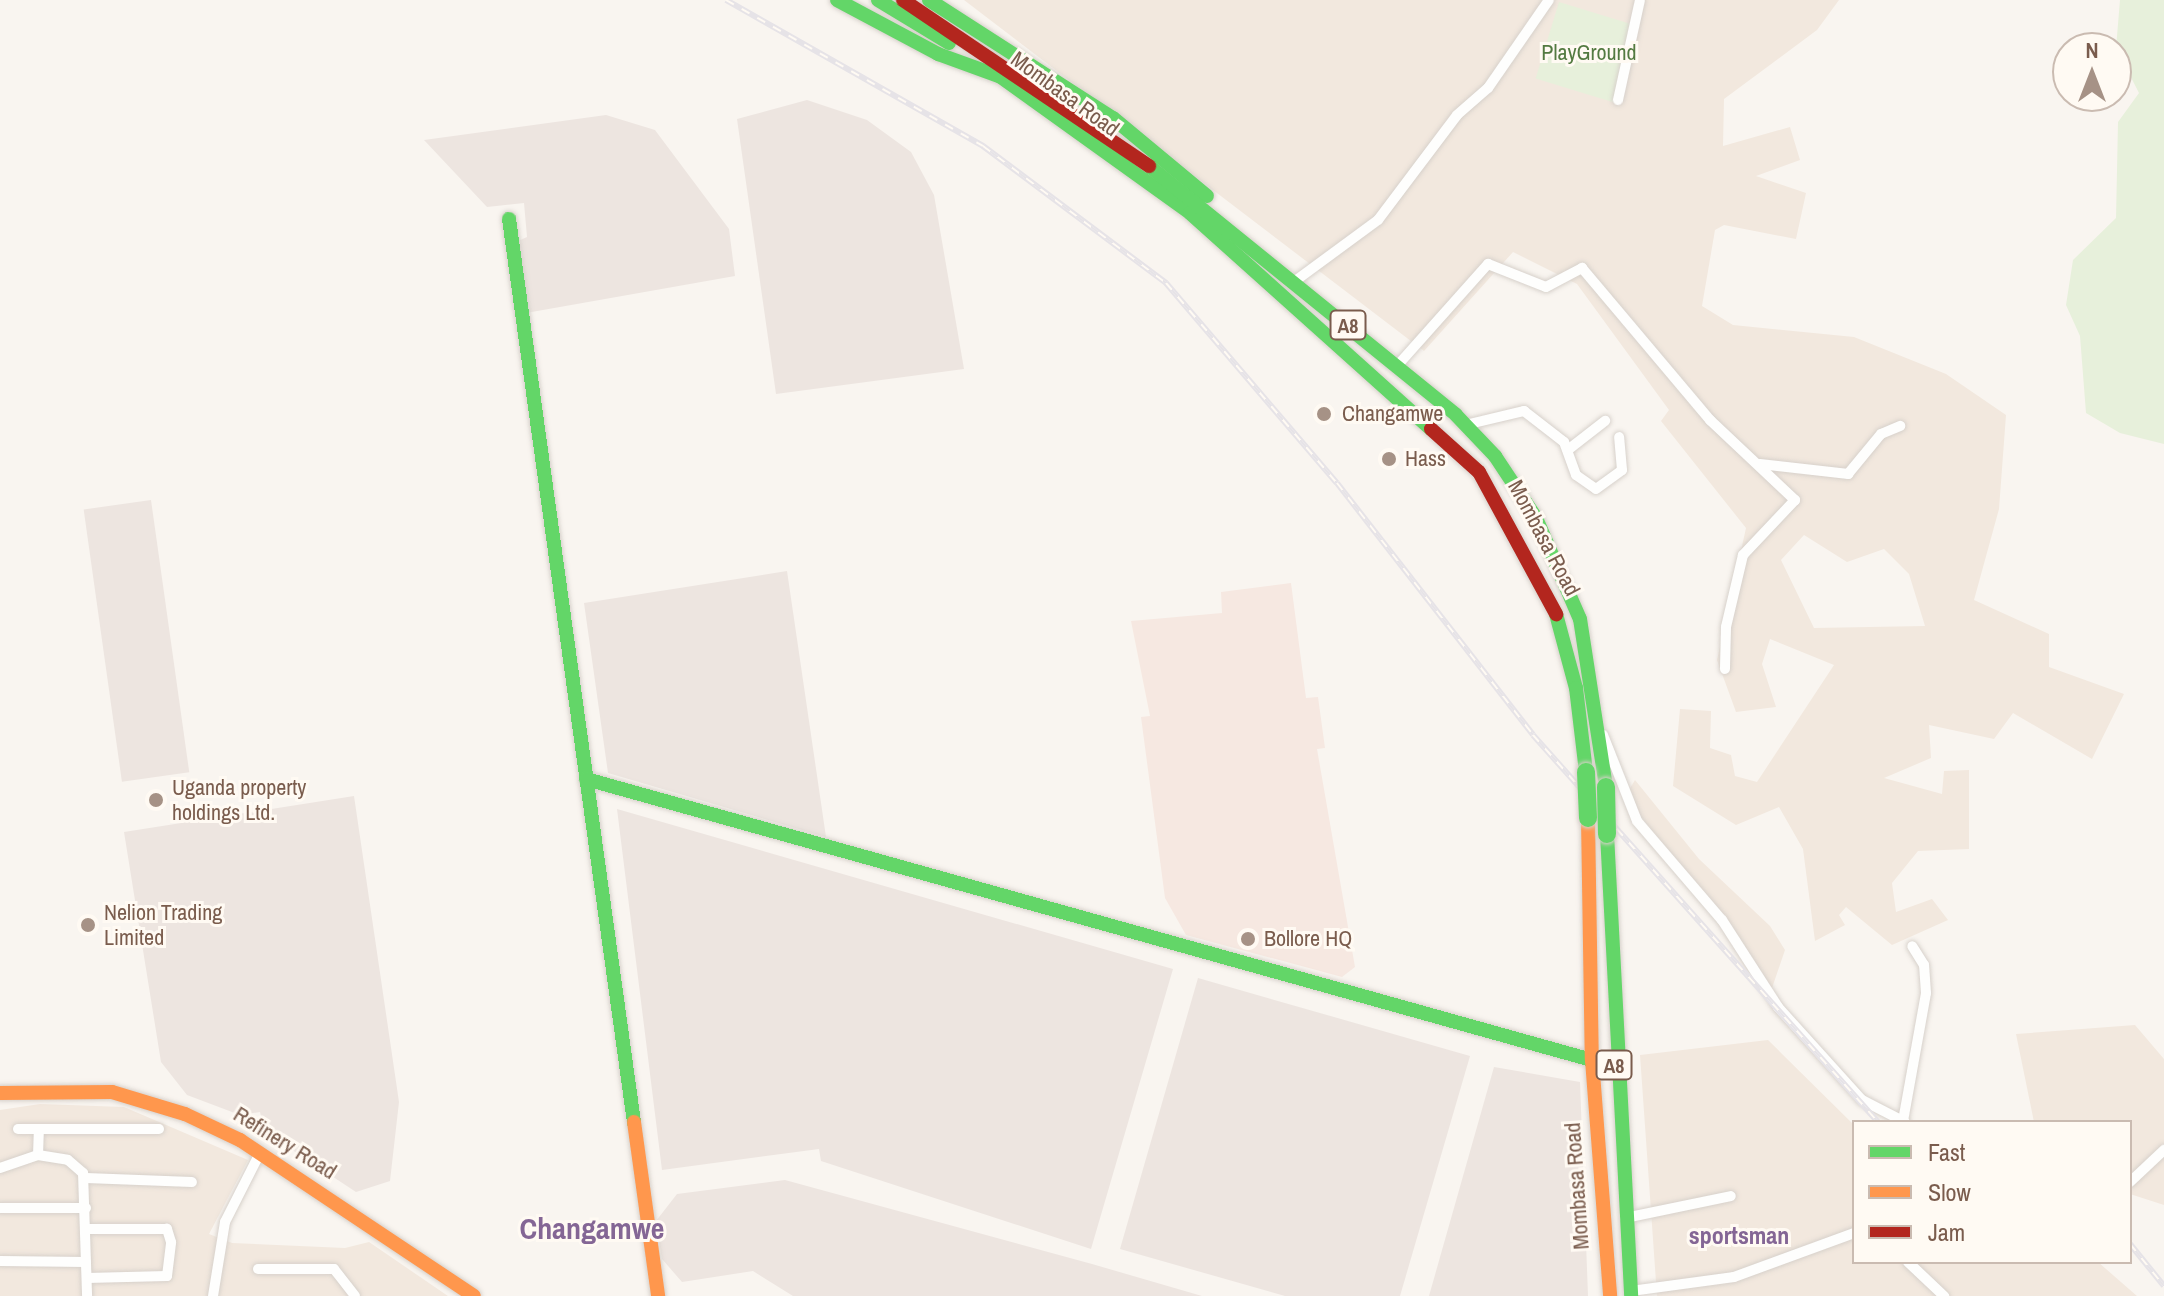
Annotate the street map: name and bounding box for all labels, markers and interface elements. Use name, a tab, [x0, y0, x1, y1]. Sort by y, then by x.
north arrow	[2052, 32, 2132, 112]
text: N	[2085, 35, 2099, 65]
park label: PlayGround	[1541, 40, 1637, 66]
street label: Mombasa Road	[1006, 46, 1124, 142]
road number: A8	[1328, 309, 1368, 341]
place label: Changamwe	[1342, 401, 1443, 427]
marker: Changamwe	[1313, 403, 1335, 425]
place label: Hass	[1405, 446, 1446, 472]
marker: Hass	[1380, 450, 1398, 468]
street label: Mombasa Road	[1502, 476, 1586, 600]
place label: Uganda property holdings Ltd.	[172, 774, 306, 826]
marker: Uganda property holdings Ltd.	[147, 791, 165, 809]
place label: Nelion Trading Limited	[104, 899, 223, 950]
marker: Nelion Trading Limited	[79, 916, 97, 934]
place label: Bollore HQ	[1264, 926, 1352, 952]
marker: Bollore HQ	[1239, 930, 1257, 948]
road number: A8	[1594, 1049, 1634, 1081]
street label: Refinery Road	[229, 1101, 341, 1185]
legend	[1852, 1120, 2132, 1264]
street label: Mombasa Road	[1559, 1122, 1595, 1250]
text: Fast	[1928, 1136, 1965, 1168]
text: Slow	[1928, 1176, 1971, 1208]
district label: Changamwe	[520, 1210, 664, 1246]
text: Jam	[1928, 1216, 1965, 1248]
district label: sportsman	[1689, 1222, 1789, 1250]

